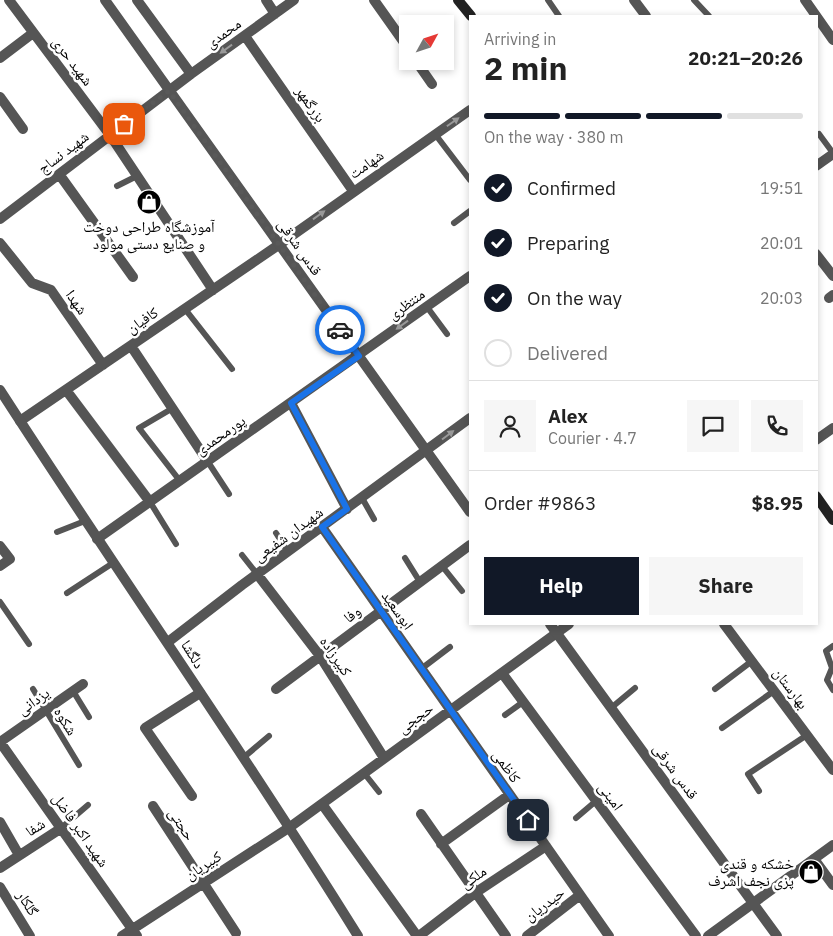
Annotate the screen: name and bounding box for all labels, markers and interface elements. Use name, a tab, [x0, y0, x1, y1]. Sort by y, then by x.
street label: محمدی	[201, 14, 245, 53]
north arrow	[399, 15, 454, 70]
map controls	[399, 15, 454, 70]
text: Arriving in	[484, 29, 556, 49]
street label: شهید حری	[48, 33, 98, 90]
one-way arrow	[219, 44, 233, 54]
text: 20:21–20:26	[688, 46, 803, 70]
text: 2 min	[484, 47, 568, 89]
street label: بزرگمهر	[291, 81, 330, 126]
pin	[103, 103, 145, 145]
icon: bag	[110, 110, 138, 138]
one-way arrow	[446, 117, 459, 127]
street label: شهید نساج	[34, 127, 93, 178]
text: On the way · 380 m	[484, 127, 623, 147]
street label: شهامت	[345, 145, 387, 183]
icon: check	[484, 174, 512, 202]
text: Confirmed	[527, 176, 616, 200]
text: 19:51	[760, 178, 803, 198]
shop icon: آموزشگاه طراحی دوخت و صنایع دستی مولود	[136, 189, 162, 215]
one-way arrow	[313, 210, 326, 220]
street label: قدس شرقی	[273, 215, 326, 280]
place label: آموزشگاه طراحی دوخت و صنایع دستی مولود	[83, 217, 216, 254]
icon: check	[484, 229, 512, 257]
text: Preparing	[527, 231, 609, 255]
text: 20:01	[760, 233, 803, 253]
street label: منتظری	[384, 284, 429, 325]
icon: check	[484, 284, 512, 312]
street label: شهدا	[62, 286, 92, 318]
text: On the way	[527, 286, 622, 310]
text: 20:03	[760, 288, 803, 308]
street label: کافیان	[122, 303, 162, 338]
courier	[315, 305, 365, 355]
icon: car	[326, 316, 354, 344]
one-way arrow	[395, 320, 409, 330]
text: Delivered	[527, 341, 608, 365]
button: person	[484, 400, 536, 452]
button: chat	[687, 400, 739, 452]
button: phone	[751, 400, 803, 452]
text: Alex	[548, 404, 588, 428]
street label: پورمحمدی	[191, 411, 250, 460]
text: Courier · 4.7	[548, 428, 637, 448]
one-way arrow	[441, 430, 455, 440]
text: Order #9863	[484, 491, 596, 515]
text: $8.95	[751, 491, 803, 515]
street label: شهیدان شفیعی	[249, 502, 327, 566]
button: Help	[484, 557, 639, 615]
button: Share	[649, 557, 803, 615]
street label: ابوسعید	[378, 587, 418, 633]
street label: وفا	[339, 601, 365, 627]
street label: کبیرزاده	[316, 633, 356, 679]
street label: دلگشا	[177, 636, 209, 672]
street label: بهارستان	[768, 663, 813, 713]
street label: یزدانی	[13, 683, 54, 720]
street label: حججی	[393, 698, 438, 738]
street label: شکوه	[50, 703, 82, 739]
street label: قدس شرقی	[648, 739, 703, 803]
street label: کاظمی	[488, 746, 525, 787]
street label: امینی	[594, 778, 628, 815]
street label: شهید اکبر فاضل	[48, 789, 114, 871]
pin	[507, 799, 549, 841]
street label: حجتی	[164, 804, 200, 845]
icon: home	[514, 806, 542, 834]
street label: شفا	[22, 814, 48, 840]
street label: کبیریان	[181, 846, 225, 885]
place label: خشکه و قندی پزی نجف اشرف	[708, 854, 794, 891]
shop icon: خشکه و قندی پزی نجف اشرف	[798, 859, 824, 885]
street label: ملکی	[456, 861, 490, 894]
street label: حیدریان	[520, 882, 569, 926]
street label: گلکار	[12, 886, 43, 920]

